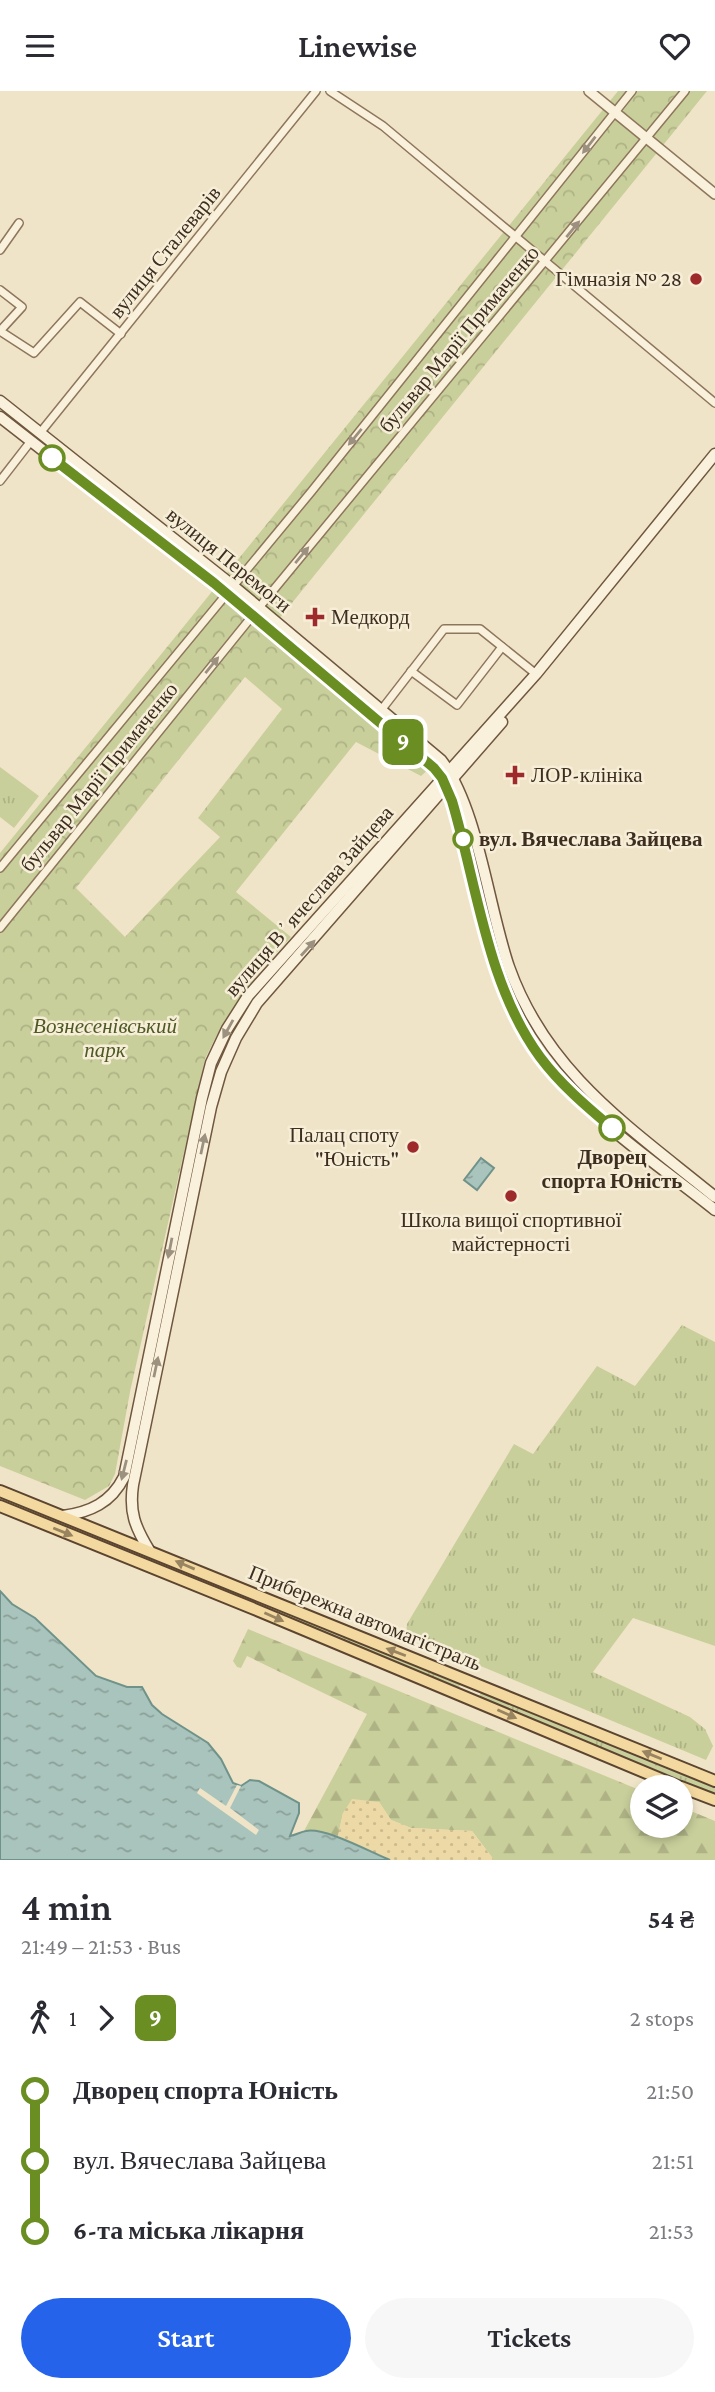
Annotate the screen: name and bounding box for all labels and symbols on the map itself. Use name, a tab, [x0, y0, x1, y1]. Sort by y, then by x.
one-way arrow	[582, 135, 597, 153]
street label: вулиця Сталеварів	[104, 181, 226, 323]
one-way arrow	[565, 221, 580, 238]
street label: бульвар Марії Примаченко	[374, 241, 544, 437]
place label: Гімназія № 28	[555, 267, 682, 291]
marker: Гімназія № 28	[688, 271, 704, 287]
one-way arrow	[348, 427, 363, 445]
unlabelled marker	[39, 445, 65, 471]
street label: вулиця Перемоги	[162, 502, 296, 618]
one-way arrow	[294, 546, 310, 564]
place label: Медкорд	[331, 605, 410, 629]
marker: Медкорд	[305, 607, 325, 627]
one-way arrow	[204, 657, 219, 674]
street label: бульвар Марії Примаченко	[15, 678, 183, 876]
line badge: 9	[380, 719, 426, 765]
place label: ЛОР-клініка	[531, 763, 643, 787]
marker: ЛОР-клініка	[505, 765, 525, 785]
street label: вулиця Вʼячеслава Зайцева	[220, 800, 399, 1001]
place label: вул. Вячеслава Зайцева	[479, 827, 703, 851]
marker: вул. Вячеслава Зайцева	[453, 829, 473, 849]
one-way arrow	[300, 939, 316, 957]
park label: Вознесенівський парк	[33, 1014, 177, 1062]
one-way arrow	[222, 1019, 234, 1038]
marker: Дворец спорта Юність	[599, 1115, 625, 1141]
place label: Палац споту "Юність"	[289, 1123, 399, 1171]
one-way arrow	[197, 1133, 208, 1155]
marker: Палац споту "Юність"	[405, 1139, 421, 1155]
place label: Дворец спорта Юність	[542, 1145, 682, 1193]
marker: Школа вищої спортивної майстерності	[503, 1188, 519, 1204]
place label: Школа вищої спортивної майстерності	[400, 1208, 622, 1256]
one-way arrow	[164, 1237, 175, 1259]
one-way arrow	[151, 1356, 162, 1378]
one-way arrow	[118, 1460, 129, 1482]
one-way arrow	[53, 1526, 74, 1537]
one-way arrow	[174, 1560, 195, 1571]
street label: Прибережна автомагістраль	[245, 1560, 485, 1676]
one-way arrow	[264, 1611, 284, 1623]
one-way arrow	[385, 1646, 406, 1657]
one-way arrow	[497, 1708, 517, 1720]
one-way arrow	[642, 1749, 662, 1761]

